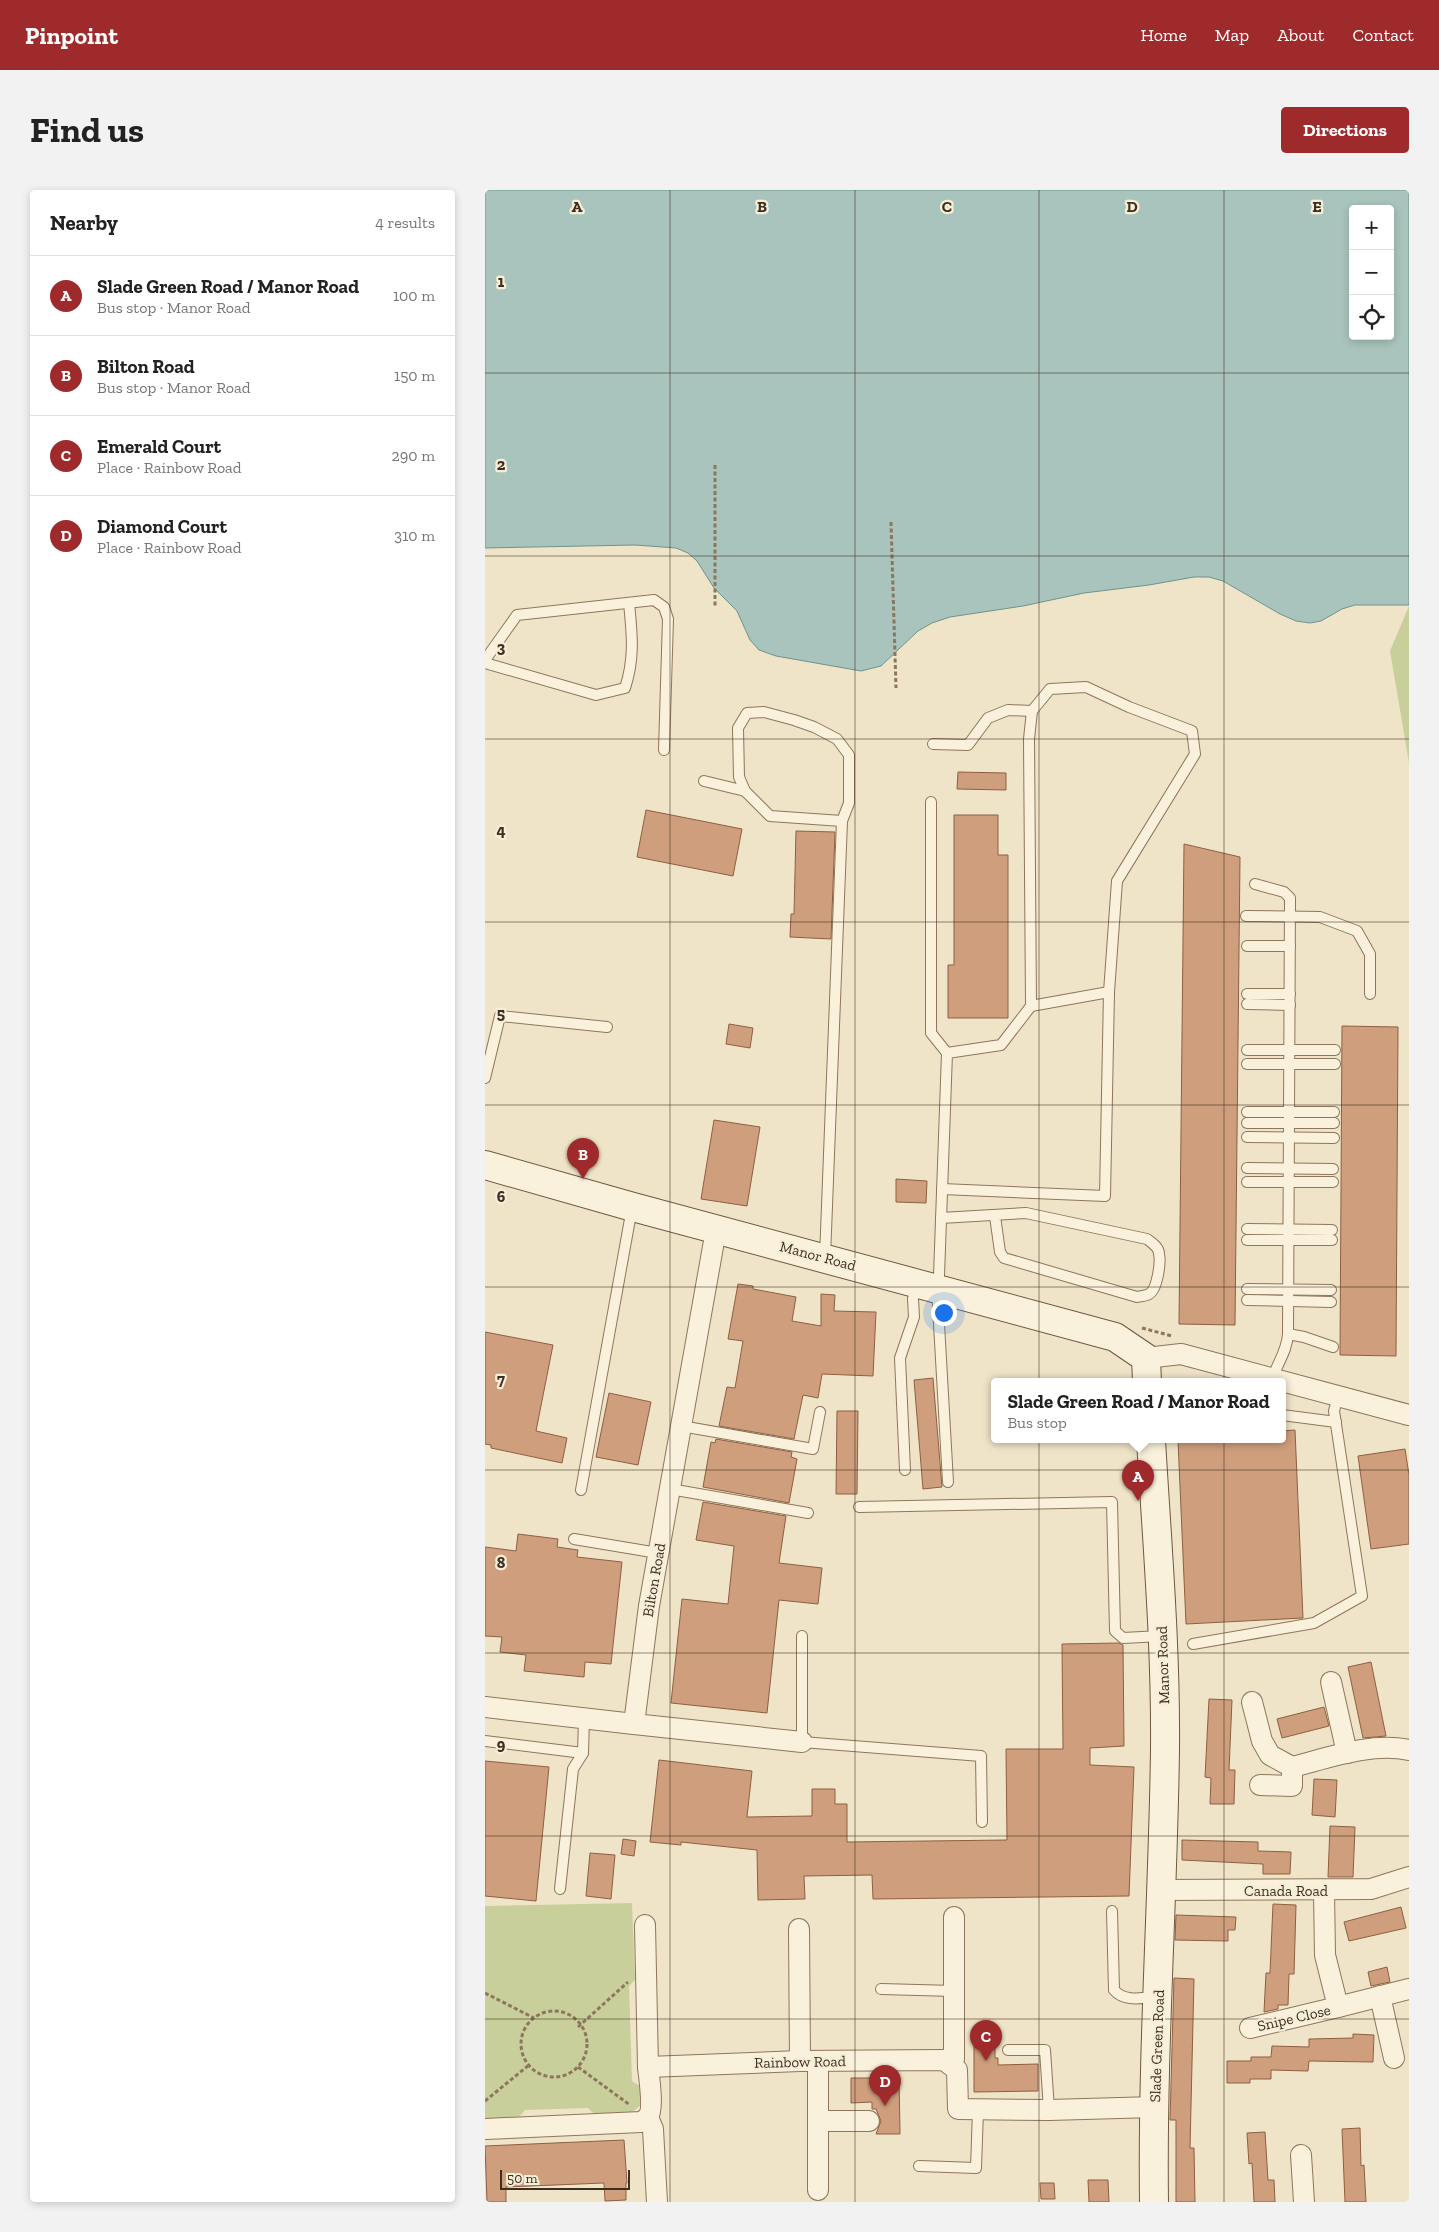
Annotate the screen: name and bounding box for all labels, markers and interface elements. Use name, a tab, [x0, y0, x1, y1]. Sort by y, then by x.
text: Pinpoint	[25, 21, 118, 50]
text: Home	[1140, 24, 1187, 46]
text: Map	[1215, 24, 1249, 46]
text: About	[1277, 24, 1324, 46]
text: Contact	[1352, 24, 1414, 46]
button: Directions	[1281, 107, 1409, 153]
text: Find us	[30, 109, 144, 151]
text: A	[572, 197, 583, 216]
text: B	[757, 197, 767, 216]
text: C	[942, 197, 952, 216]
text: D	[1126, 197, 1138, 216]
text: E	[1312, 197, 1322, 216]
map controls	[1349, 205, 1394, 340]
button: +	[1349, 205, 1394, 250]
text: Nearby	[50, 210, 118, 235]
text: 4 results	[375, 213, 435, 232]
button: −	[1349, 250, 1394, 295]
text: 1	[498, 272, 505, 291]
text: Slade Green Road / Manor Road	[97, 275, 359, 298]
text: A	[61, 286, 72, 305]
text: 100 m	[393, 286, 435, 305]
button: locate	[1349, 295, 1394, 340]
text: Bus stop · Manor Road	[97, 298, 251, 317]
text: Bilton Road	[97, 355, 195, 378]
text: B	[61, 366, 71, 385]
text: 150 m	[394, 366, 435, 385]
text: Bus stop · Manor Road	[97, 378, 251, 397]
text: Emerald Court	[97, 435, 221, 458]
text: C	[61, 446, 71, 465]
text: 290 m	[392, 446, 435, 465]
text: 2	[497, 455, 506, 474]
text: Place · Rainbow Road	[97, 458, 242, 477]
text: Diamond Court	[97, 515, 227, 538]
text: D	[60, 526, 72, 545]
text: 310 m	[394, 526, 435, 545]
text: Place · Rainbow Road	[97, 538, 242, 557]
text: 3	[497, 638, 506, 657]
text: 4	[496, 821, 506, 840]
text: 5	[497, 1004, 505, 1023]
pin: B	[567, 1138, 599, 1179]
text: 6	[497, 1187, 506, 1206]
street label: Manor Road	[778, 1237, 859, 1275]
your location	[931, 1300, 957, 1326]
text: 7	[497, 1370, 505, 1389]
popup	[991, 1378, 1286, 1443]
text: Slade Green Road / Manor Road	[1007, 1390, 1270, 1413]
text: Bus stop	[1007, 1413, 1067, 1432]
pin: A	[1122, 1460, 1154, 1501]
street label: Bilton Road	[639, 1541, 669, 1618]
text: 8	[497, 1553, 506, 1572]
street label: Manor Road	[1153, 1625, 1173, 1704]
text: 9	[497, 1735, 506, 1754]
street label: Canada Road	[1244, 1882, 1329, 1900]
street label: Slade Green Road	[1146, 1988, 1168, 2103]
street label: Snipe Close	[1256, 2001, 1332, 2035]
pin: C	[970, 2020, 1002, 2061]
street label: Rainbow Road	[754, 2052, 847, 2072]
pin: D	[869, 2065, 901, 2106]
scale bar	[500, 2167, 630, 2190]
text: 50 m	[507, 2170, 538, 2187]

